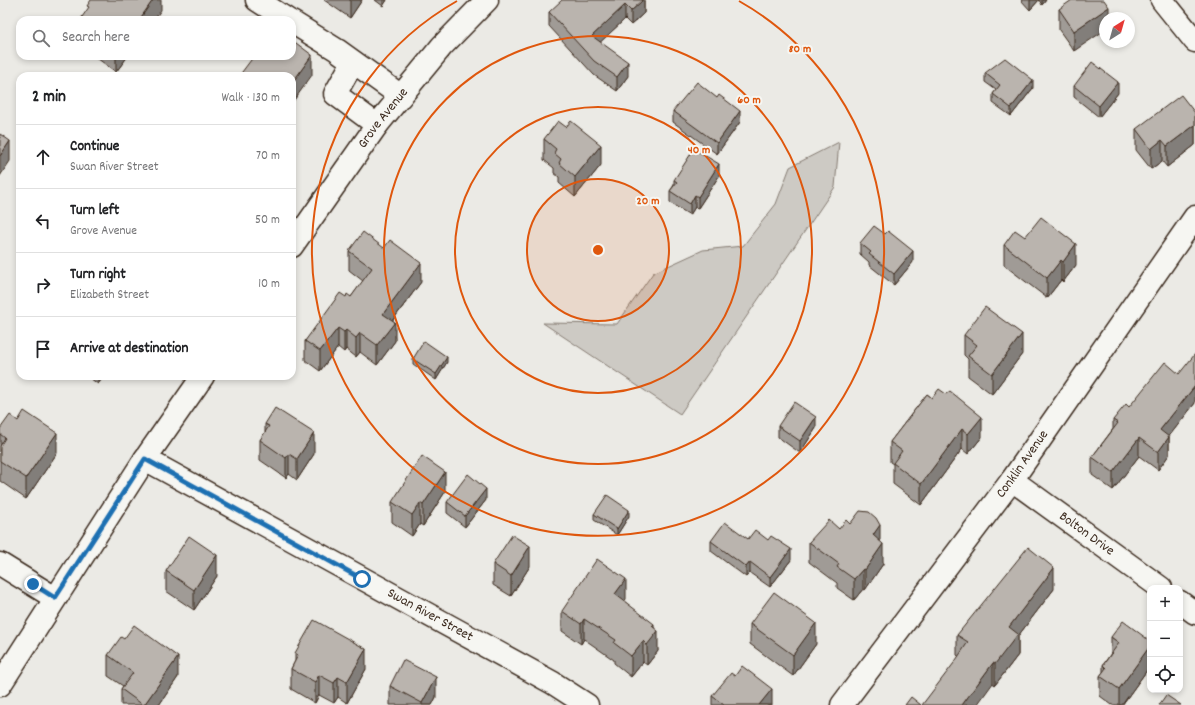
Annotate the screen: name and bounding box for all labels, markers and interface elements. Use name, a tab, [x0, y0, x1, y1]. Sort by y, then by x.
north arrow	[1099, 12, 1135, 48]
search box	[16, 16, 296, 60]
icon: search	[30, 27, 52, 49]
text: Search here	[62, 27, 130, 49]
text: 80 m	[789, 41, 811, 58]
street label: Grove Avenue	[353, 84, 413, 153]
text: 2 min	[32, 86, 66, 110]
text: Walk · 130 m	[221, 89, 280, 108]
text: 60 m	[737, 92, 761, 109]
text: Continue	[70, 136, 119, 158]
text: 40 m	[688, 142, 710, 159]
icon: ahead	[32, 146, 54, 168]
text: 70 m	[256, 147, 280, 166]
text: Swan River Street	[70, 158, 158, 177]
text: 20 m	[637, 193, 659, 210]
text: Turn left	[70, 200, 119, 222]
icon: left	[32, 210, 54, 232]
text: 50 m	[255, 211, 280, 230]
text: Grove Avenue	[70, 222, 137, 241]
centre of rings	[591, 243, 605, 257]
text: Turn right	[70, 264, 126, 286]
icon: right	[32, 274, 54, 296]
text: 10 m	[258, 275, 280, 294]
text: Elizabeth Street	[70, 286, 149, 305]
icon: arrive	[32, 338, 54, 360]
text: Arrive at destination	[70, 338, 188, 360]
street label: Conklin Avenue	[992, 426, 1054, 503]
street label: Bolton Drive	[1055, 507, 1118, 561]
route start	[353, 570, 371, 588]
route end	[24, 575, 42, 593]
street label: Swan River Street	[383, 584, 477, 647]
map controls	[1147, 585, 1183, 693]
button: +	[1147, 585, 1183, 621]
button: −	[1147, 621, 1183, 657]
button: locate	[1147, 657, 1183, 693]

